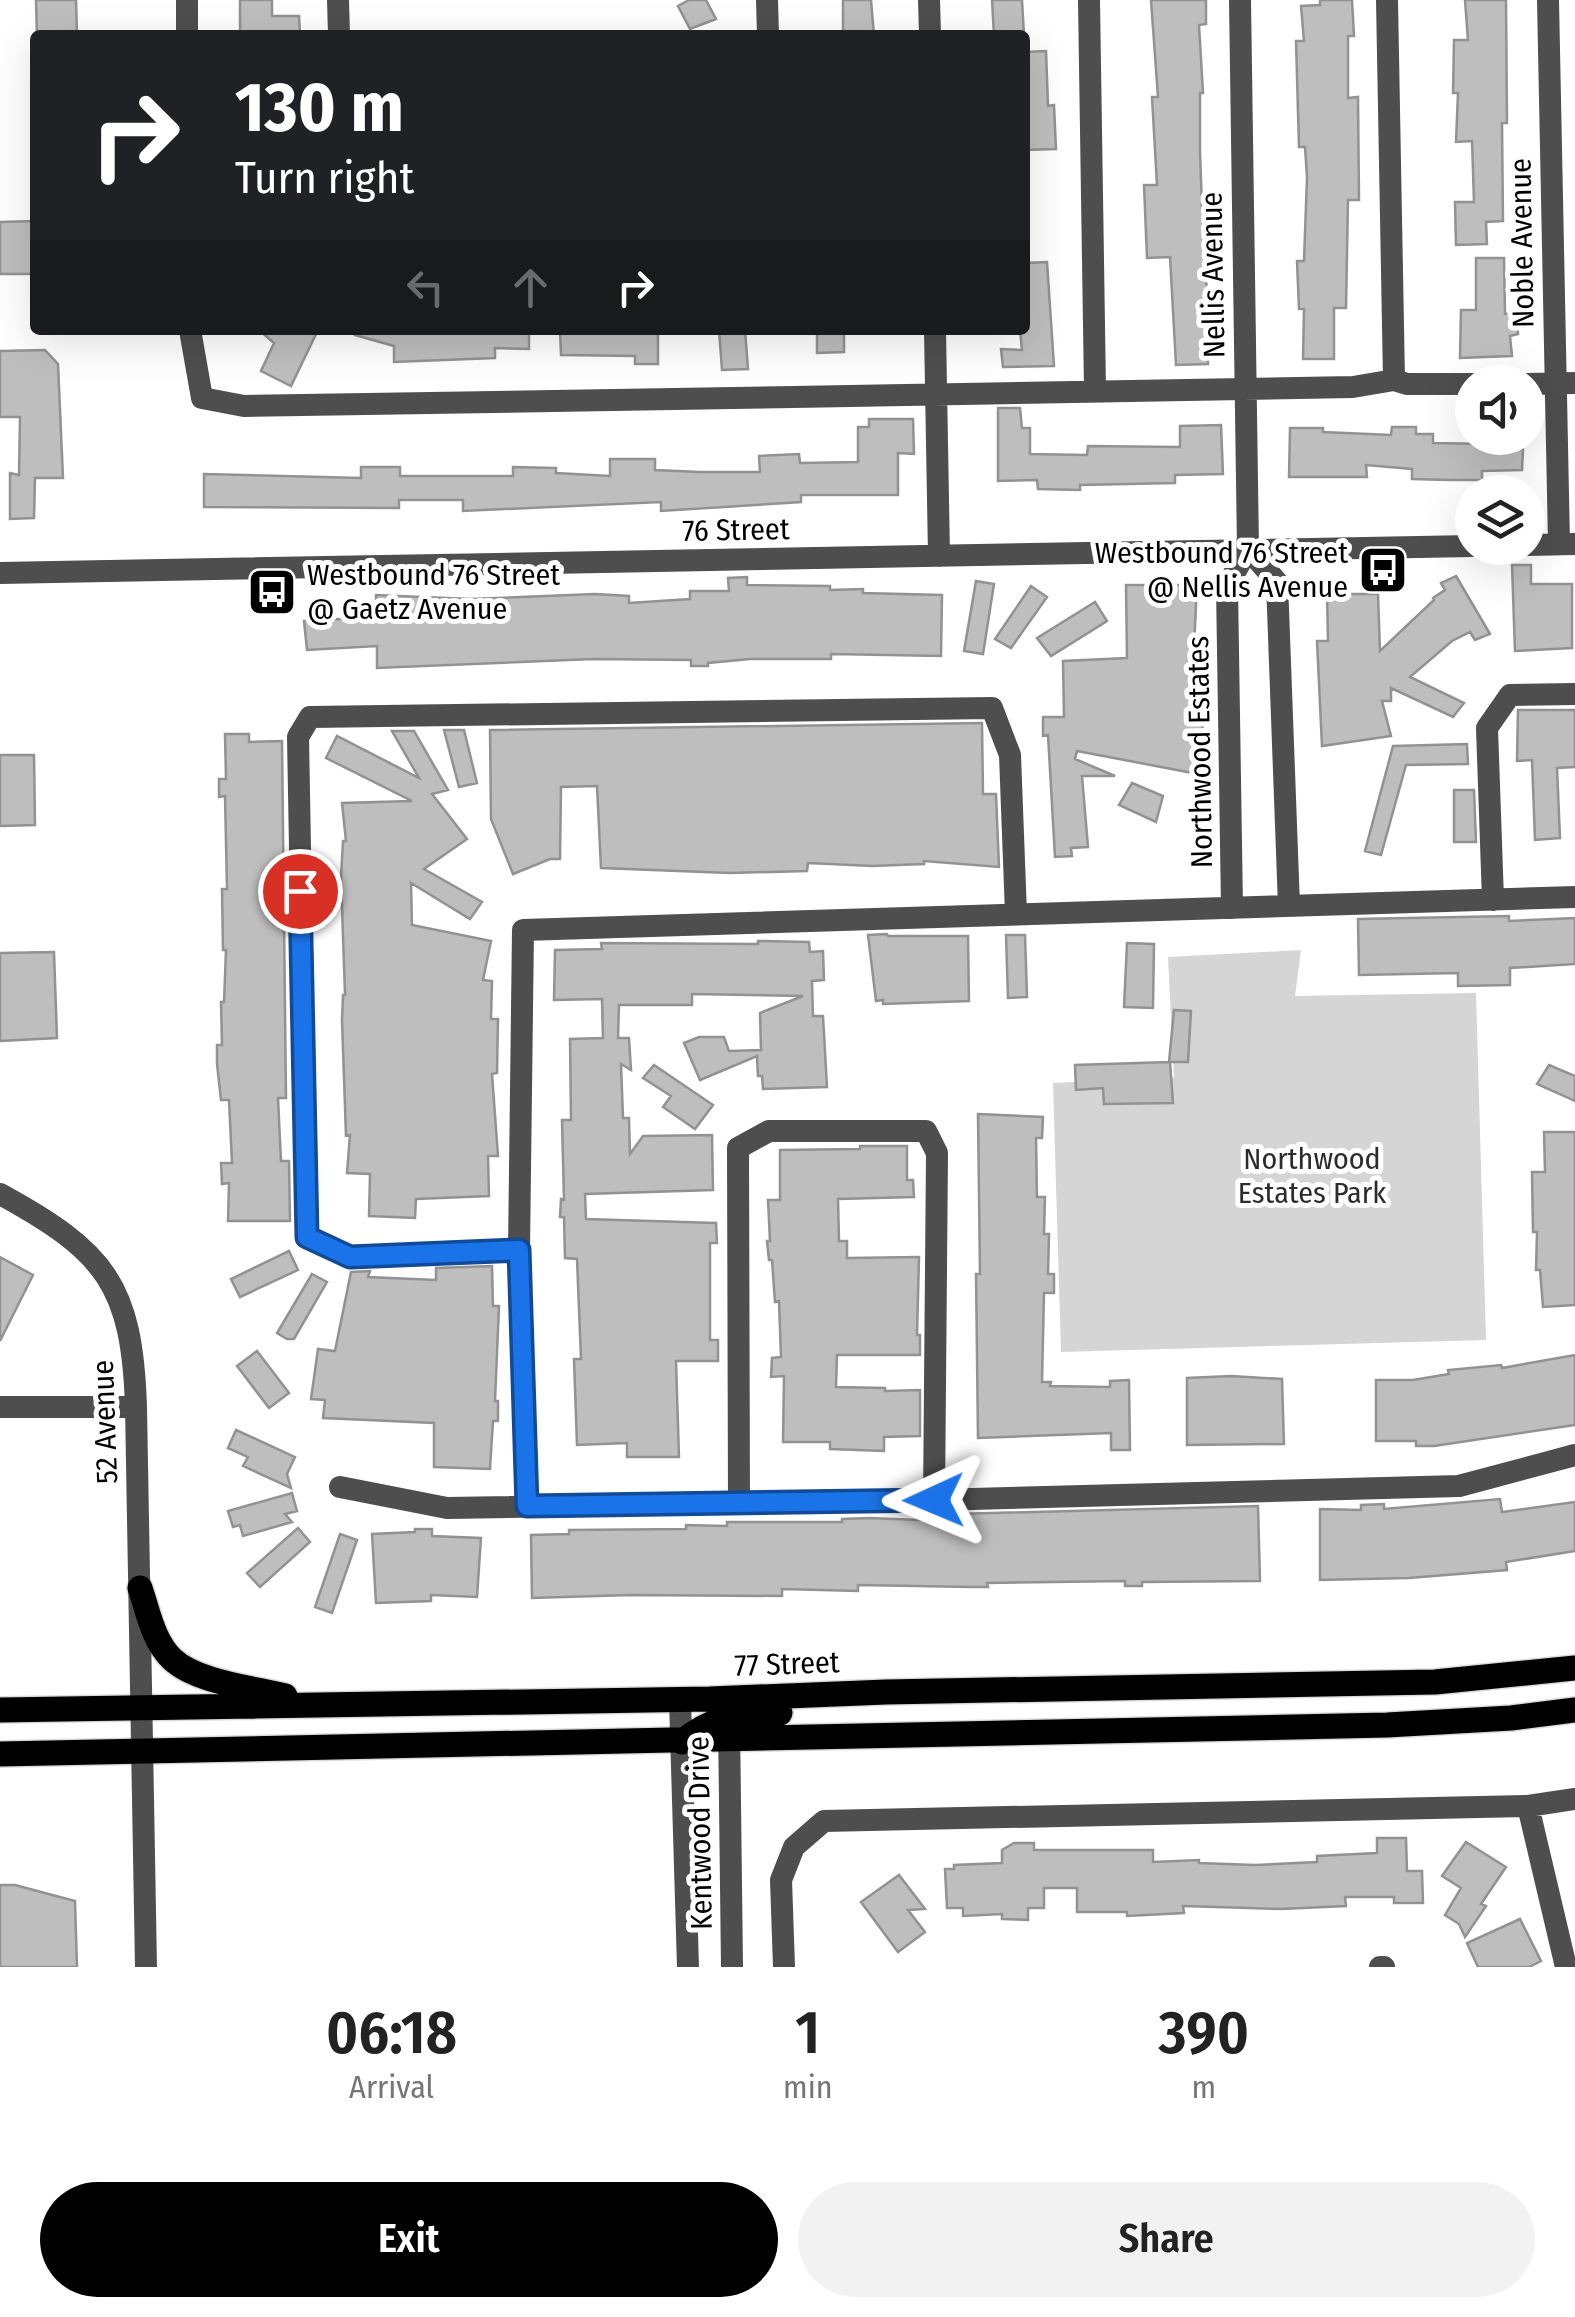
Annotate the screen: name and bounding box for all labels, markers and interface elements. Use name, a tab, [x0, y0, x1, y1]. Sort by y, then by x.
text: 130 m	[235, 66, 404, 150]
icon: right	[70, 70, 200, 200]
text: Turn right	[235, 151, 414, 205]
street label: Noble Avenue	[1503, 158, 1541, 328]
street label: Nellis Avenue	[1194, 191, 1232, 359]
icon: left	[398, 260, 453, 315]
icon: ahead	[503, 260, 558, 315]
icon: right	[608, 260, 663, 315]
map controls	[1455, 365, 1545, 565]
button: sound	[1455, 365, 1545, 455]
button: layers	[1455, 475, 1545, 565]
street label: 76 Street	[682, 511, 790, 549]
place label: Westbound 76 Street @ Nellis Avenue	[1095, 535, 1348, 605]
bus stop icon: Westbound 76 Street @ Nellis Avenue	[1357, 544, 1409, 596]
place label: Westbound 76 Street @ Gaetz Avenue	[307, 557, 560, 627]
bus stop icon: Westbound 76 Street @ Gaetz Avenue	[246, 566, 298, 618]
street label: Northwood Estates	[1180, 635, 1220, 869]
pin	[258, 849, 343, 934]
icon: arrive	[273, 864, 328, 919]
park label: Northwood Estates Park	[1238, 1141, 1386, 1211]
street label: 52 Avenue	[85, 1359, 125, 1485]
position arrow	[882, 1448, 986, 1552]
street label: 77 Street	[734, 1644, 840, 1684]
street label: Kentwood Drive	[680, 1736, 720, 1930]
text: 06:18	[326, 1997, 457, 2069]
text: 1	[795, 1997, 820, 2069]
text: 390	[1159, 1997, 1249, 2069]
text: Arrival	[349, 2068, 434, 2106]
text: min	[783, 2068, 833, 2106]
text: m	[1191, 2068, 1216, 2106]
button: Exit	[40, 2182, 778, 2297]
button: Share	[798, 2182, 1535, 2297]

